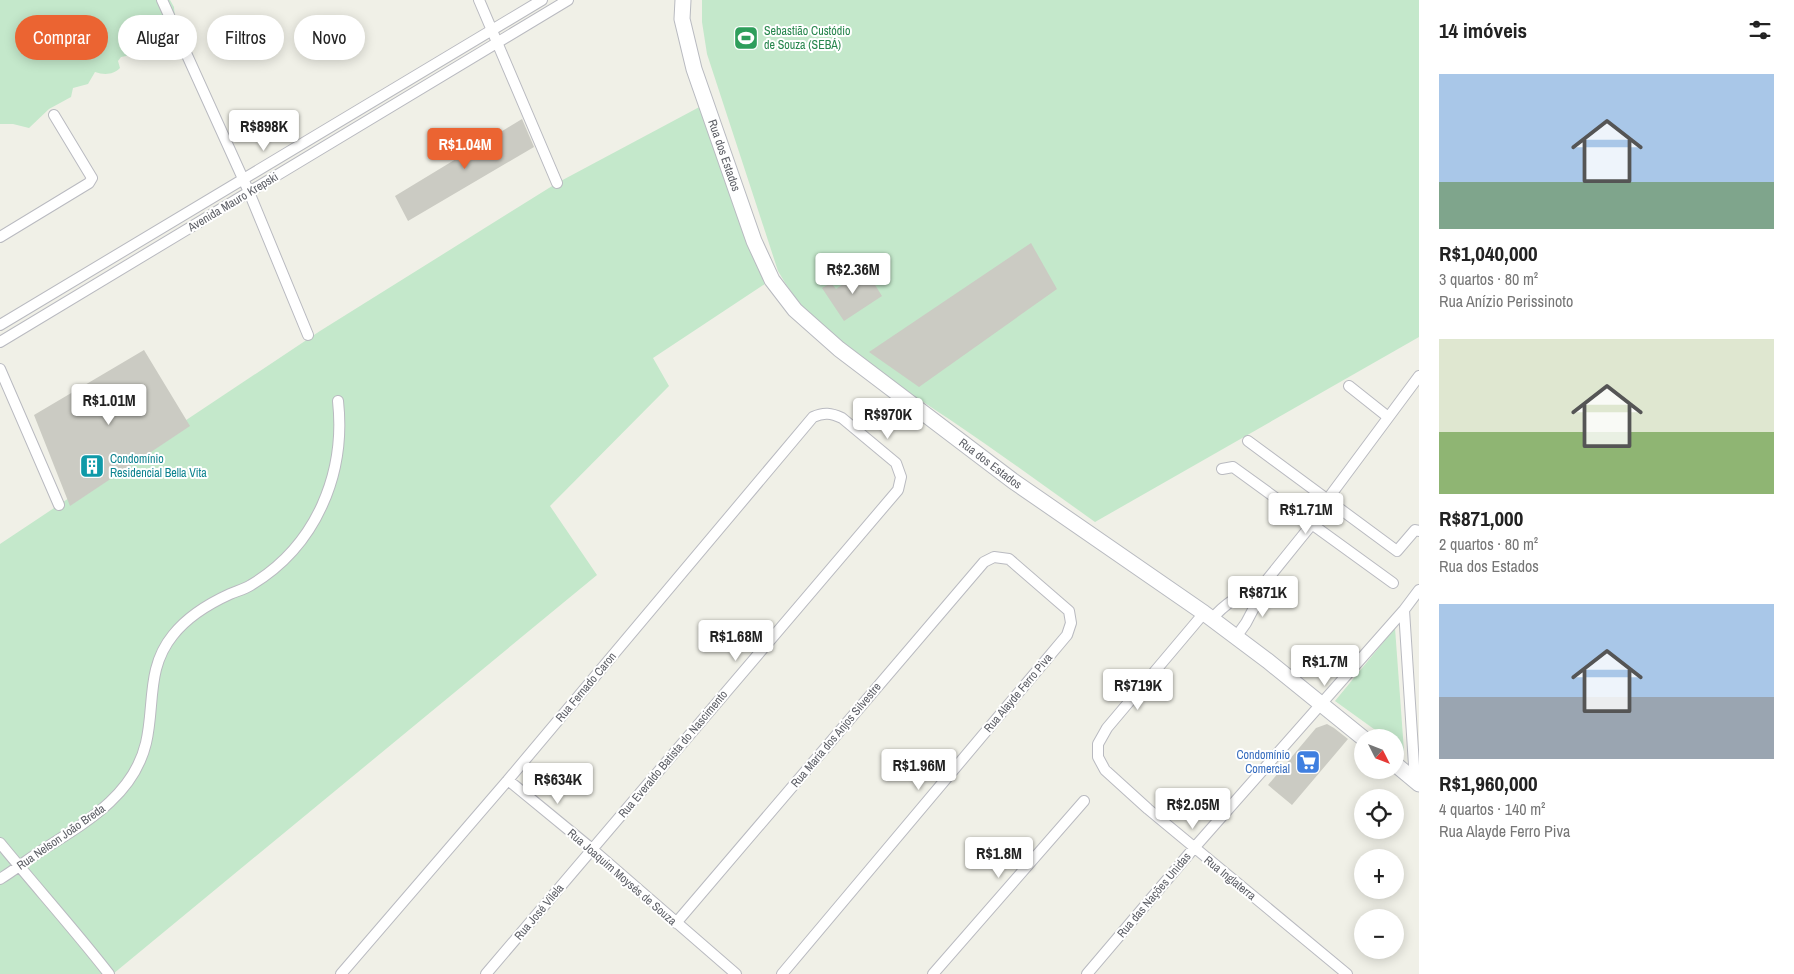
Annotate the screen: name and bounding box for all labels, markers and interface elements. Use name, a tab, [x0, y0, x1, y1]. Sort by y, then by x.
chip: Comprar	[15, 15, 108, 60]
chip: Alugar	[118, 15, 197, 60]
chip: Filtros	[207, 15, 284, 60]
chip: Novo	[294, 15, 365, 60]
text: 14 imóveis	[1439, 16, 1527, 45]
icon: filters	[1746, 16, 1774, 44]
place label: Sebastião Custódio de Souza (SEBÁ)	[764, 23, 850, 53]
sports icon: Sebastião Custódio de Souza (SEBÁ)	[733, 25, 759, 51]
icon: home	[1562, 106, 1652, 196]
pin: R$898K	[223, 110, 305, 152]
text: R$898K	[240, 115, 288, 137]
street label: Rua dos Estados	[704, 117, 744, 194]
pin: R$1.04M	[419, 128, 511, 170]
text: R$1.04M	[438, 133, 492, 155]
street label: Avenida Mauro Krepski	[184, 169, 281, 236]
text: R$1,040,000	[1439, 239, 1538, 268]
pin: R$2.36M	[807, 252, 899, 295]
text: R$2.36M	[826, 258, 880, 280]
text: 3 quartos · 80 m²	[1439, 268, 1538, 290]
text: Rua Anízio Perissinoto	[1439, 290, 1573, 312]
icon: home	[1562, 371, 1652, 461]
pin: R$1.01M	[63, 384, 155, 426]
text: R$1.01M	[82, 389, 136, 411]
pin: R$970K	[847, 398, 929, 440]
text: R$970K	[864, 403, 912, 425]
street label: Rua dos Estados	[955, 435, 1025, 493]
place label: Condomínio Residencial Bella Vita	[110, 451, 207, 481]
building icon: Condomínio Residencial Bella Vita	[79, 453, 105, 479]
pin: R$1.71M	[1260, 492, 1352, 535]
text: R$1.71M	[1279, 498, 1333, 520]
text: R$871,000	[1439, 504, 1523, 533]
text: 2 quartos · 80 m²	[1439, 533, 1538, 555]
text: Rua dos Estados	[1439, 555, 1539, 577]
pin: R$871K	[1222, 576, 1304, 618]
text: R$871K	[1239, 581, 1287, 603]
pin: R$1.68M	[690, 620, 782, 662]
text: R$1.68M	[709, 625, 763, 647]
icon: home	[1562, 636, 1652, 726]
pin: R$1.7M	[1284, 644, 1366, 687]
street label: Rua Fernado Caron	[552, 649, 620, 725]
street label: Rua Alayde Ferro Piva	[980, 650, 1056, 736]
text: R$1.7M	[1302, 650, 1348, 672]
pin: R$719K	[1097, 668, 1179, 711]
text: R$719K	[1114, 674, 1162, 696]
street label: Rua Maria dos Anjos Silvestre	[787, 679, 885, 791]
street label: Rua Everaldo Batista do Nascimento	[615, 687, 731, 821]
north arrow	[1354, 729, 1404, 779]
map controls	[1354, 729, 1404, 959]
place label: Condomínio Comercial	[1236, 747, 1290, 777]
pin: R$1.96M	[873, 748, 965, 791]
supermarket icon: Condomínio Comercial	[1295, 749, 1321, 775]
text: R$1.96M	[892, 754, 946, 776]
pin: R$634K	[517, 762, 599, 805]
text: R$634K	[534, 768, 582, 790]
text: R$1,960,000	[1439, 769, 1538, 798]
pin: R$2.05M	[1147, 788, 1239, 830]
button: locate	[1354, 789, 1404, 839]
text: R$2.05M	[1166, 793, 1220, 815]
text: 4 quartos · 140 m²	[1439, 798, 1545, 820]
street label: Rua Nelson João Breda	[14, 800, 109, 874]
text: Rua Alayde Ferro Piva	[1439, 820, 1570, 842]
street label: Rua Joaquim Moysés de Souza	[564, 825, 680, 929]
pin: R$1.8M	[958, 836, 1040, 879]
text: R$1.8M	[976, 842, 1022, 864]
street label: Rua das Nações Unidas	[1114, 849, 1194, 941]
button: +	[1354, 849, 1404, 899]
street label: Rua Inglaterra	[1201, 852, 1260, 904]
street label: Rua José Vilela	[511, 880, 568, 943]
button: −	[1354, 909, 1404, 959]

